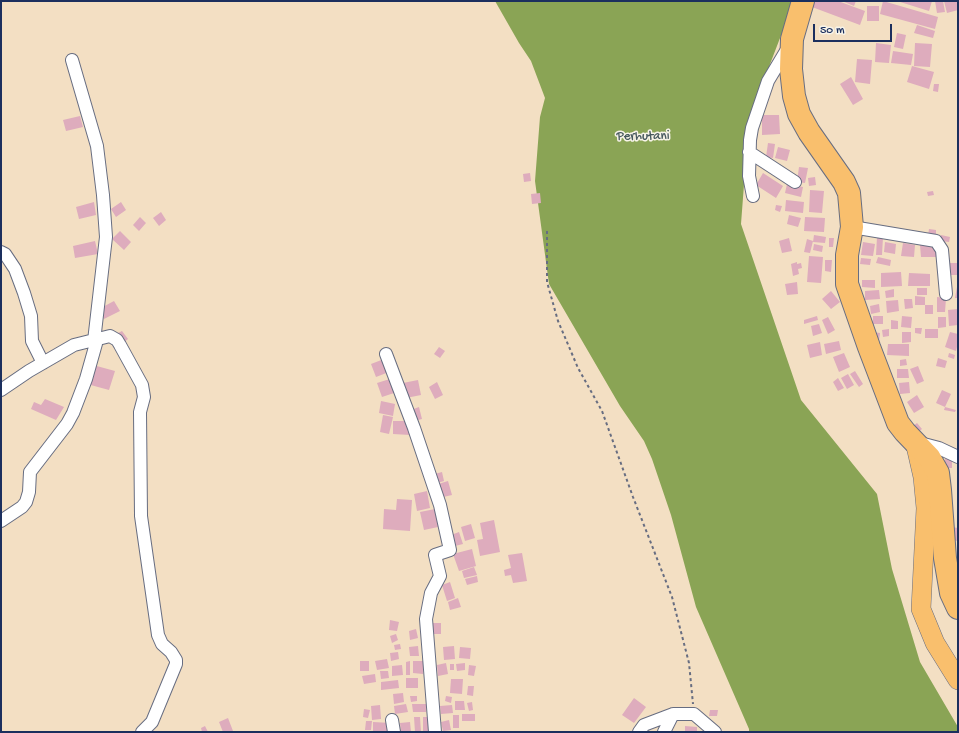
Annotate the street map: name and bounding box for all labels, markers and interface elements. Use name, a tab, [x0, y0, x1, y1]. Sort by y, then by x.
scale bar	[815, 16, 894, 42]
text: 50 m	[820, 24, 845, 38]
park label: Perhutani	[616, 129, 670, 145]

